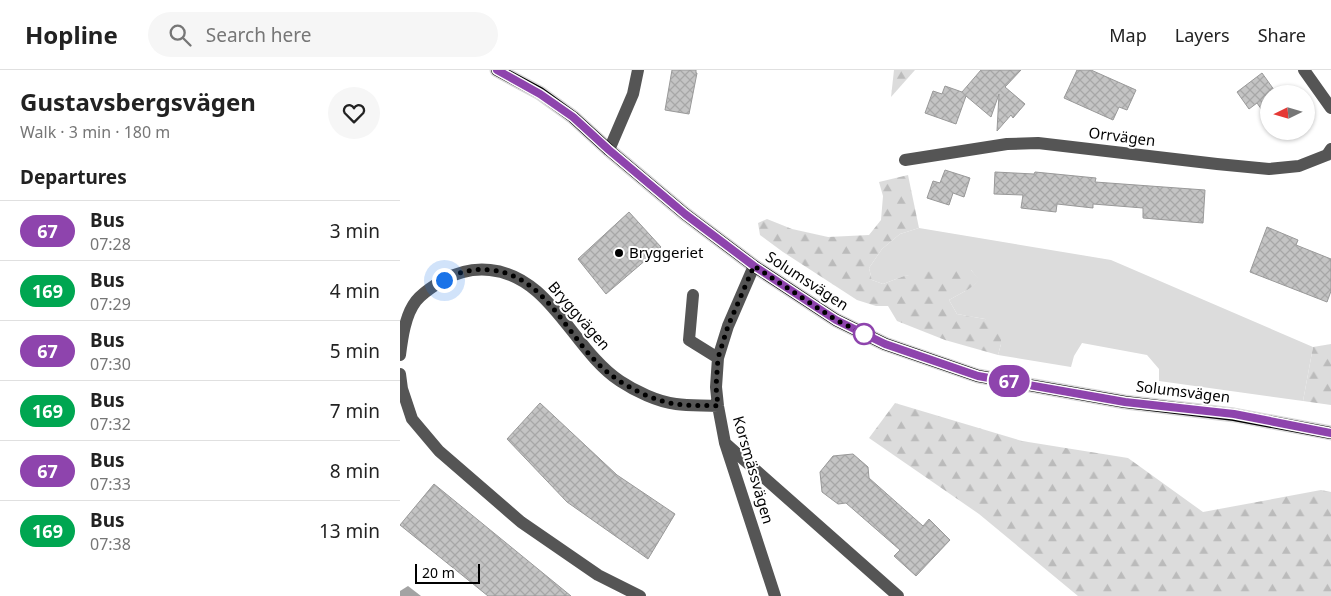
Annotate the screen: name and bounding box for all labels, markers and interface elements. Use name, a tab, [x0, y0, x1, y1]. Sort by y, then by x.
search box	[148, 12, 498, 57]
text: Hopline	[25, 18, 118, 51]
icon: search	[166, 21, 194, 49]
text: Search here	[206, 22, 312, 48]
text: Map	[1109, 23, 1147, 47]
text: Layers	[1175, 23, 1230, 47]
text: Share	[1258, 23, 1306, 47]
text: Gustavsbergsvägen	[20, 85, 256, 118]
north arrow	[1260, 85, 1315, 140]
map controls	[1260, 85, 1315, 140]
button: heart	[328, 87, 380, 139]
text: Walk · 3 min · 180 m	[20, 121, 170, 143]
street label: Orrvägen	[1088, 122, 1157, 150]
text: Departures	[20, 164, 127, 190]
text: Bus	[90, 207, 125, 233]
text: 3 min	[330, 218, 380, 244]
text: 67	[37, 219, 58, 243]
text: 07:28	[90, 233, 131, 255]
place label: Bryggeriet	[629, 242, 704, 262]
street label: Solumsvägen	[762, 246, 853, 314]
marker: Bryggeriet	[613, 247, 625, 259]
text: Bus	[90, 267, 125, 293]
your location	[432, 268, 457, 293]
street label: Bryggvägen	[544, 277, 615, 354]
text: 4 min	[330, 278, 380, 304]
text: 169	[32, 279, 63, 303]
text: 07:29	[90, 293, 131, 315]
unlabelled marker	[853, 323, 875, 345]
text: Bus	[90, 327, 125, 353]
text: 5 min	[330, 338, 380, 364]
text: 67	[37, 339, 58, 363]
text: 07:30	[90, 353, 131, 375]
line badge: 67	[986, 365, 1032, 397]
text: 67	[999, 369, 1019, 393]
street label: Solumsvägen	[1135, 375, 1231, 407]
text: Bus	[90, 387, 125, 413]
text: 7 min	[330, 398, 380, 424]
text: 169	[32, 399, 63, 423]
text: 07:32	[90, 413, 131, 435]
street label: Korsmässvägen	[729, 413, 779, 526]
text: Bus	[90, 447, 125, 473]
text: 8 min	[330, 458, 380, 484]
text: 67	[37, 459, 58, 483]
text: 07:33	[90, 473, 131, 495]
text: Bus	[90, 507, 125, 533]
text: 13 min	[319, 518, 380, 544]
text: 169	[32, 519, 63, 543]
text: 07:38	[90, 533, 131, 555]
scale bar	[415, 561, 480, 584]
text: 20 m	[422, 563, 455, 582]

